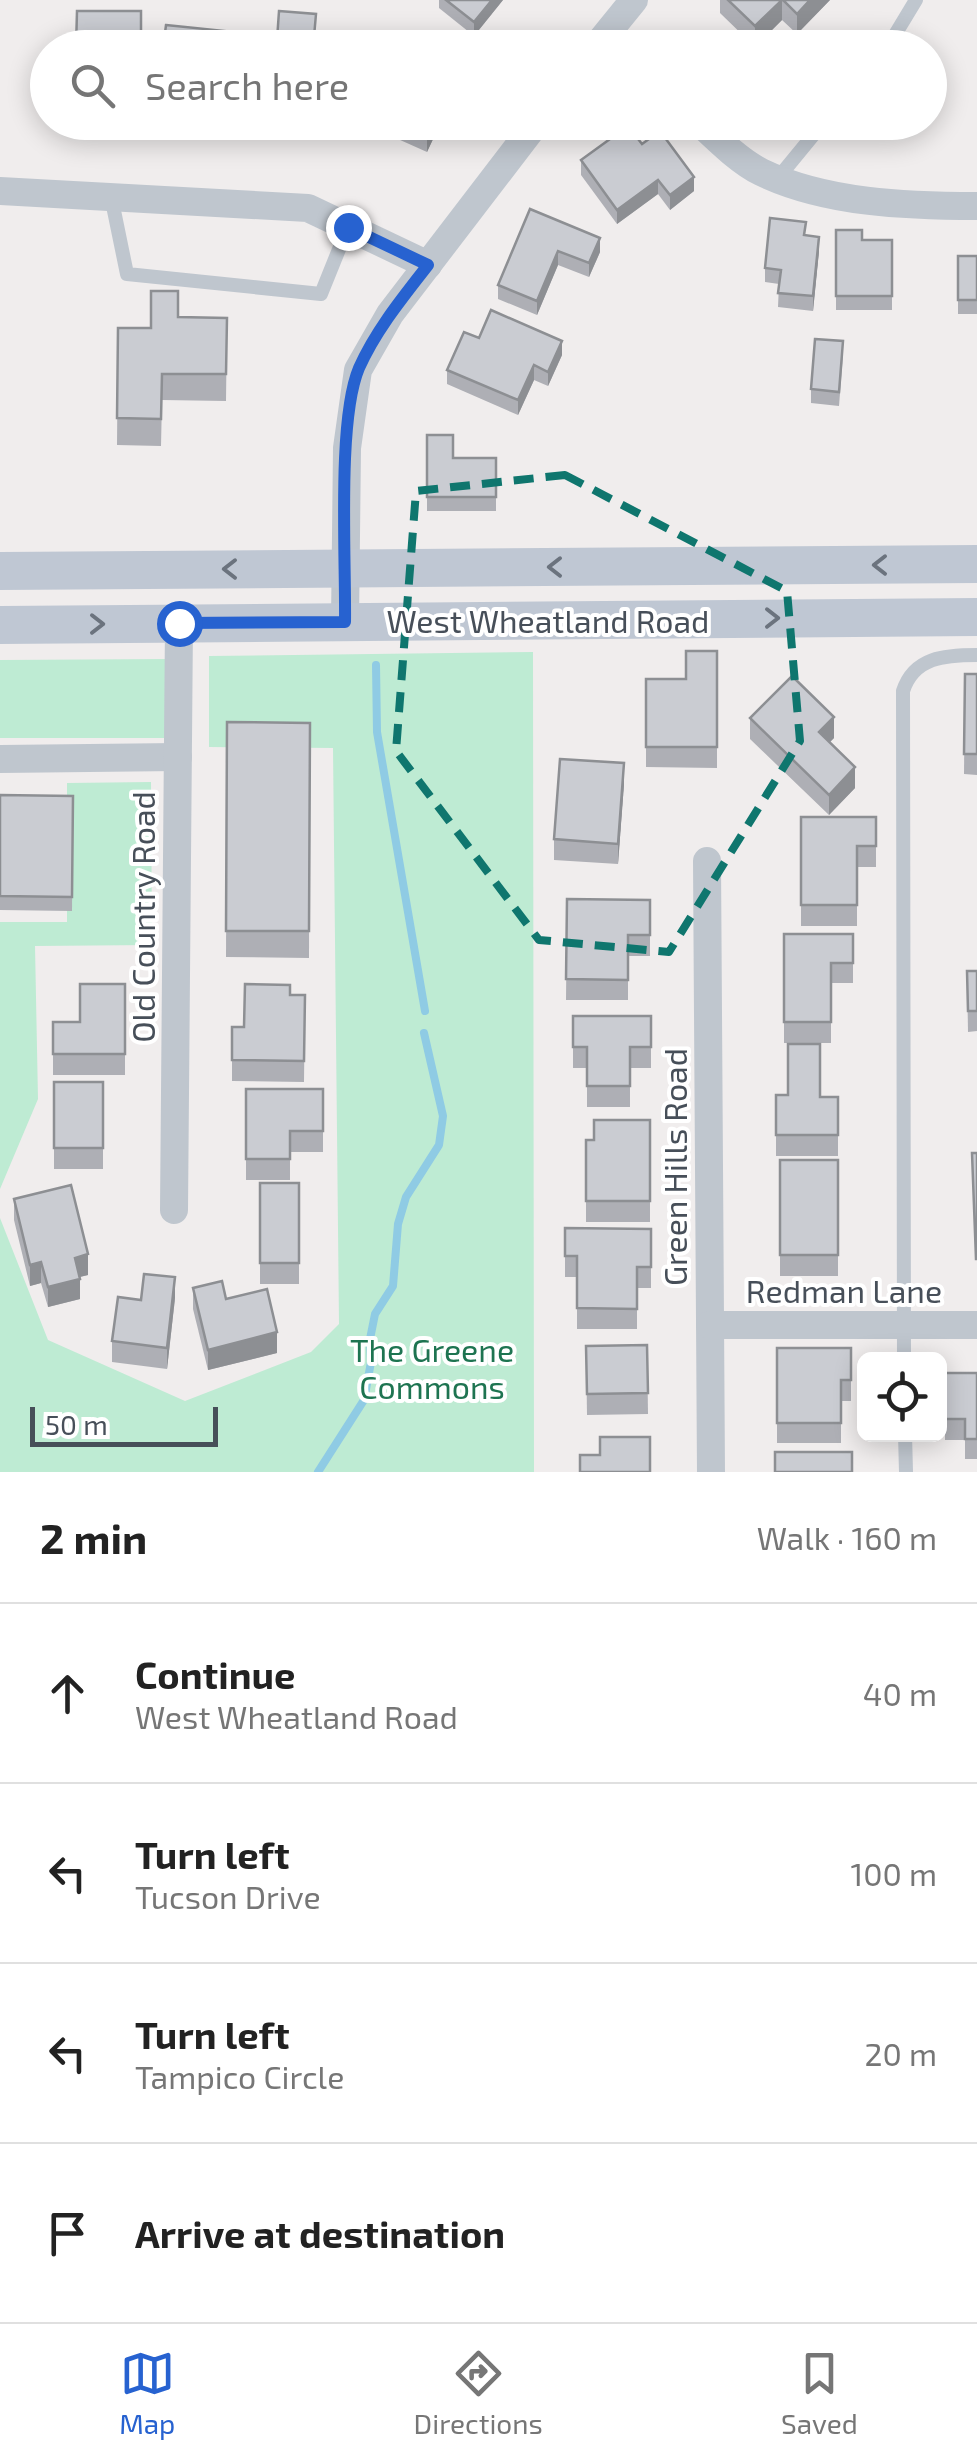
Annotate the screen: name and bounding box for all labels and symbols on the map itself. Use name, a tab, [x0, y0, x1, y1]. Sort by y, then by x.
route end	[326, 205, 372, 251]
one-way arrow	[871, 554, 886, 576]
one-way arrow	[546, 556, 562, 578]
one-way arrow	[221, 558, 236, 580]
route start	[157, 601, 203, 647]
street label: West Wheatland Road	[387, 601, 709, 639]
one-way arrow	[765, 608, 781, 629]
one-way arrow	[90, 613, 106, 635]
street label: Old Country Road	[123, 791, 161, 1043]
street label: Green Hills Road	[655, 1048, 693, 1286]
street label: Redman Lane	[746, 1271, 942, 1309]
park label: The Greene Commons	[350, 1330, 514, 1405]
scale bar	[30, 1402, 218, 1446]

